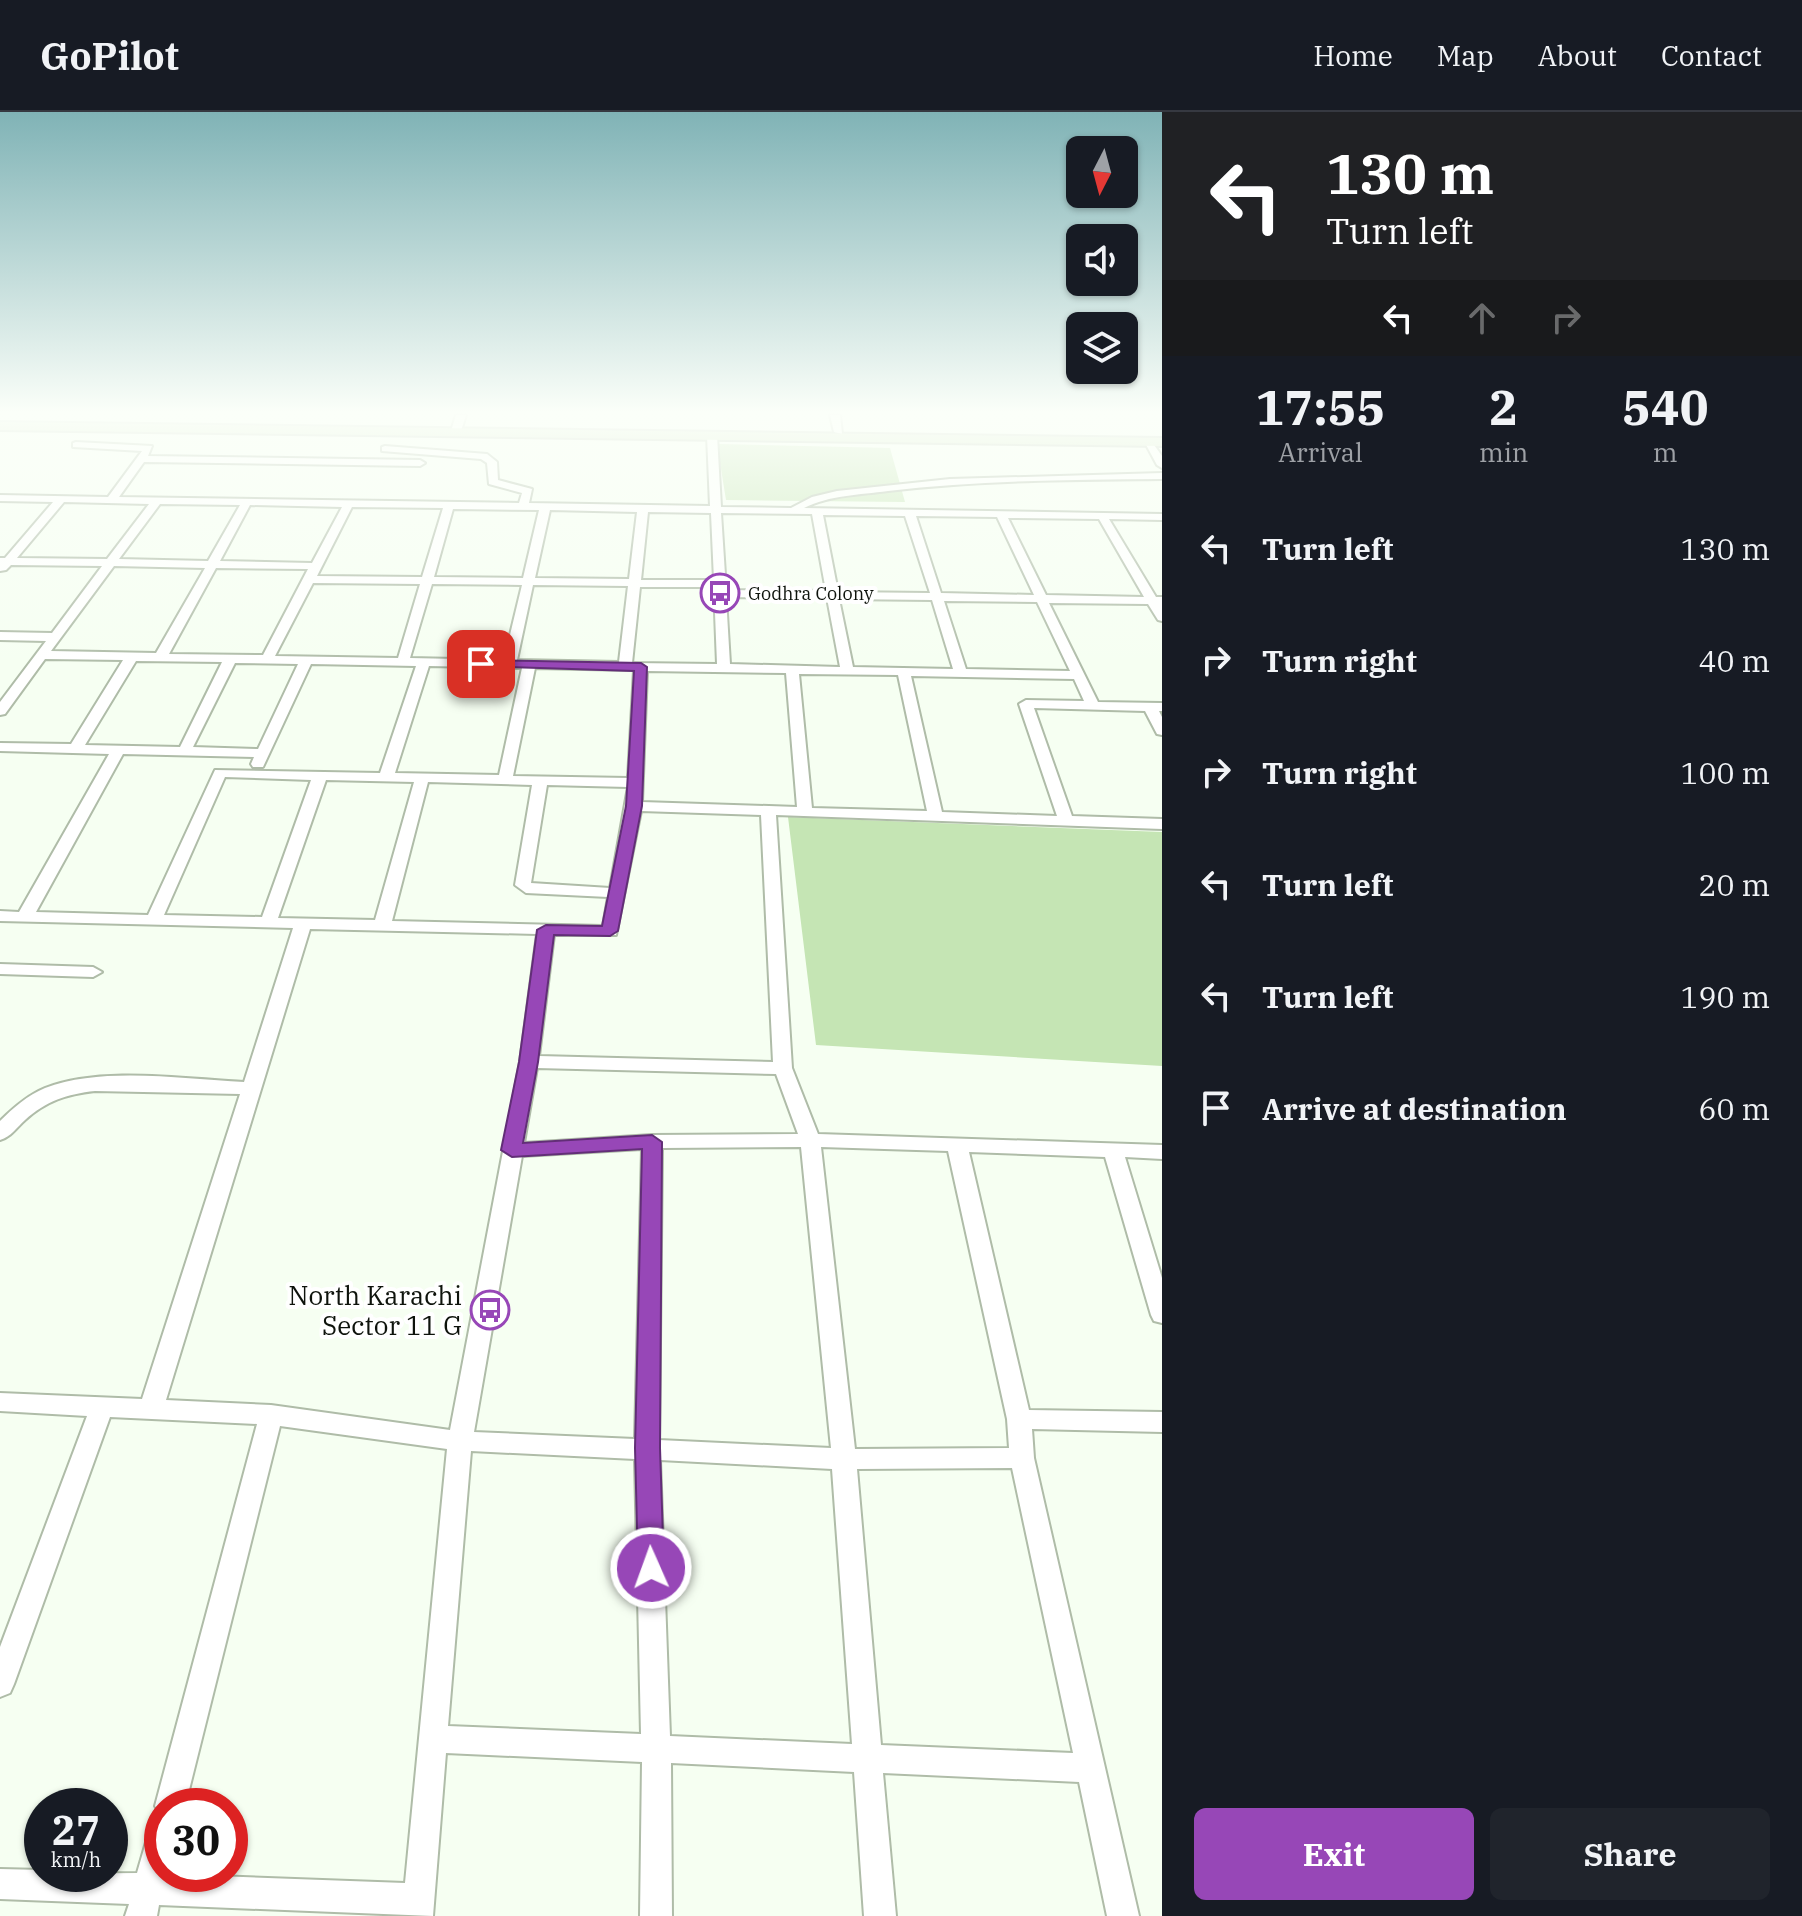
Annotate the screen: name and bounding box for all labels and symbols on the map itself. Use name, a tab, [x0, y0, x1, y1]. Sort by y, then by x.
north arrow	[1066, 136, 1138, 208]
bus stop icon: Godhra Colony	[699, 572, 741, 614]
place label: Godhra Colony	[748, 582, 874, 605]
pin	[447, 630, 515, 698]
place label: North Karachi Sector 11 G	[288, 1278, 462, 1342]
bus stop icon: North Karachi Sector 11 G	[469, 1289, 511, 1331]
position arrow	[609, 1526, 693, 1610]
speed limit sign: 30	[144, 1788, 248, 1892]

